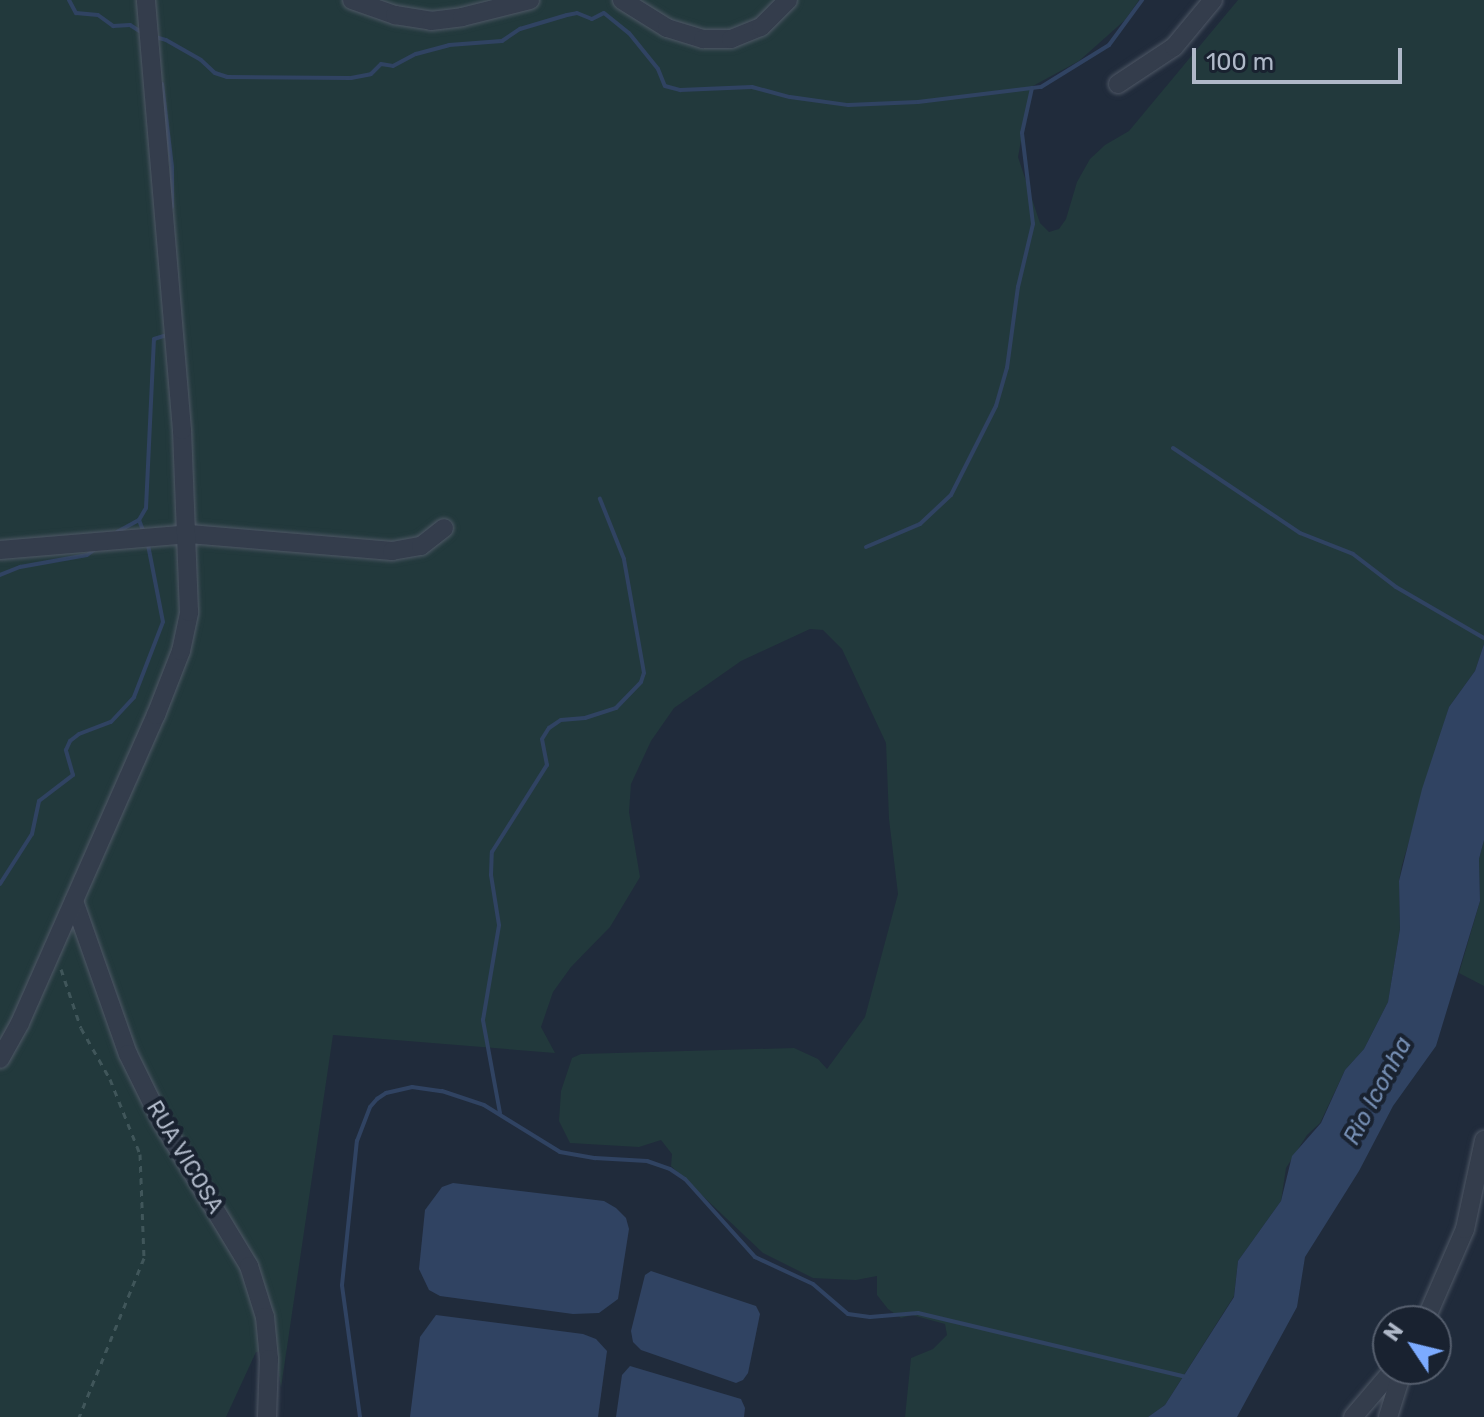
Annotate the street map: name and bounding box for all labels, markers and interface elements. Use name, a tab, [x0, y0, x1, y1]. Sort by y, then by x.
scale bar	[1196, 32, 1406, 82]
text: 100 m	[1206, 48, 1274, 76]
water label: Rio Iconha	[1338, 1032, 1418, 1150]
street label: RUA VICOSA	[141, 1095, 229, 1219]
north arrow	[1372, 1305, 1452, 1385]
text: N	[1378, 1318, 1409, 1346]

